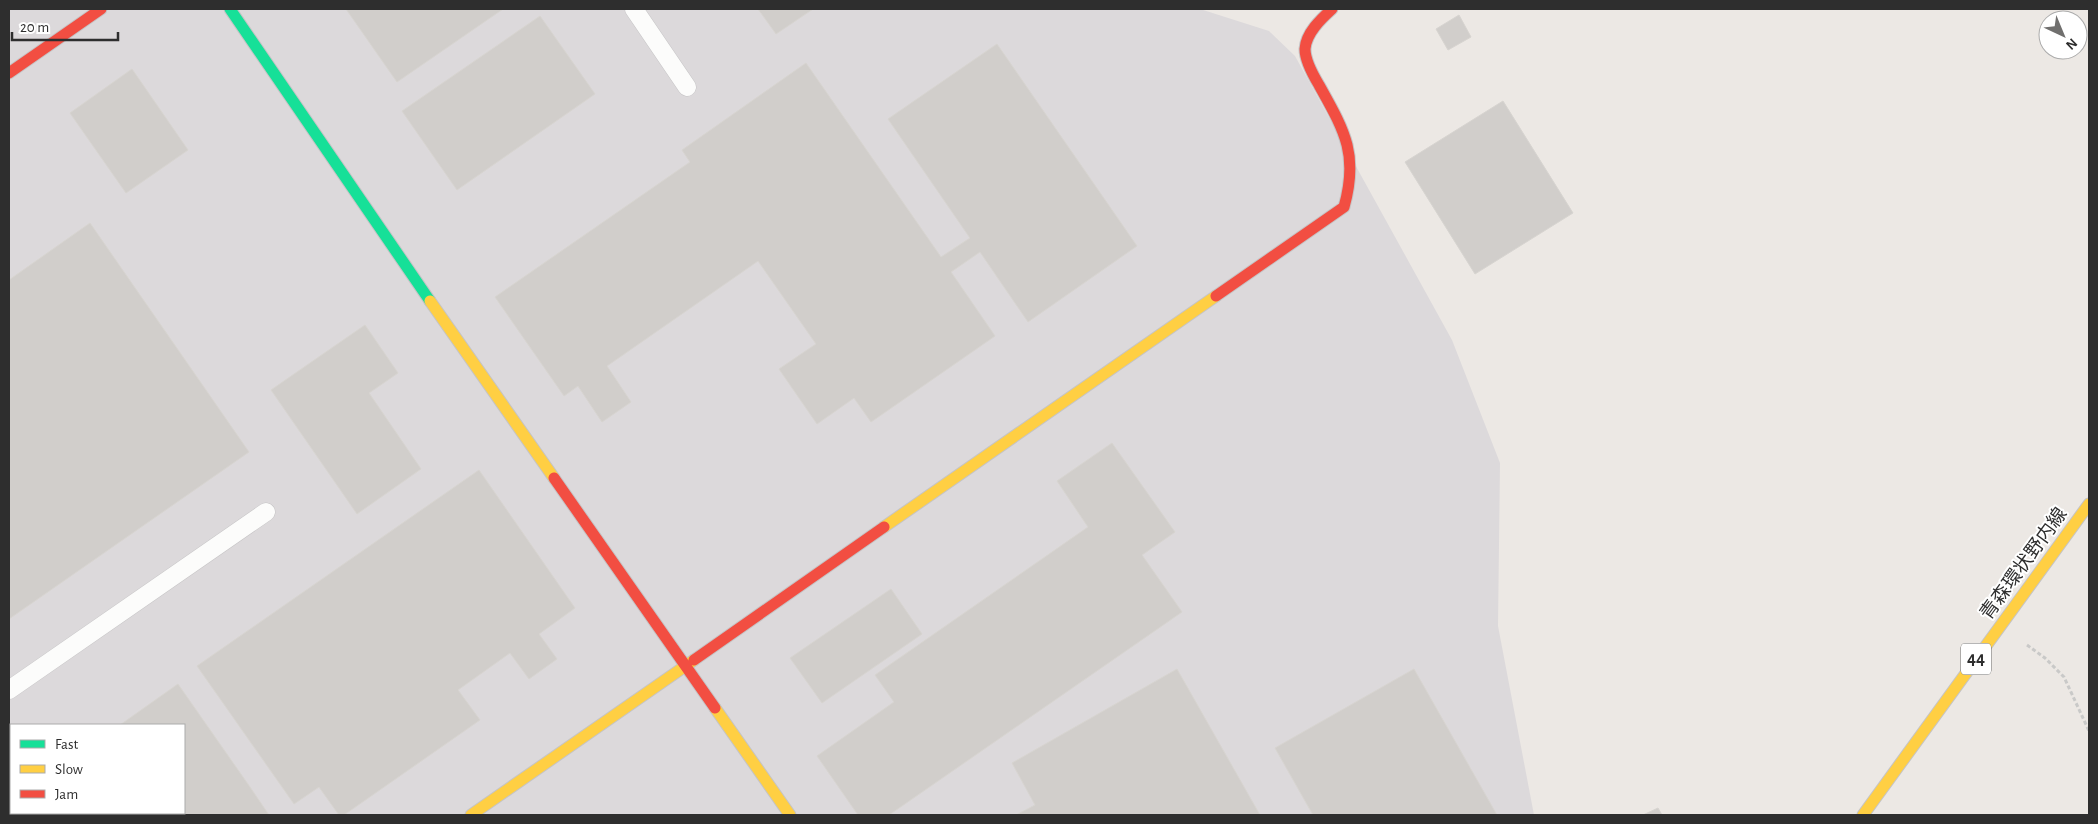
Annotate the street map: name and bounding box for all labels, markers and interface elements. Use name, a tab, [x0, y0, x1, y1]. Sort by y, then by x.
scale bar	[12, 10, 119, 42]
north arrow	[2038, 10, 2088, 60]
text: 20 m	[20, 20, 49, 35]
text: N	[2063, 35, 2080, 52]
street label: 青森環状野内線	[1976, 503, 2071, 623]
road number: 44	[1961, 644, 1991, 674]
legend	[10, 724, 185, 814]
text: Fast	[55, 737, 79, 752]
text: Slow	[55, 762, 83, 777]
text: Jam	[55, 787, 78, 802]

